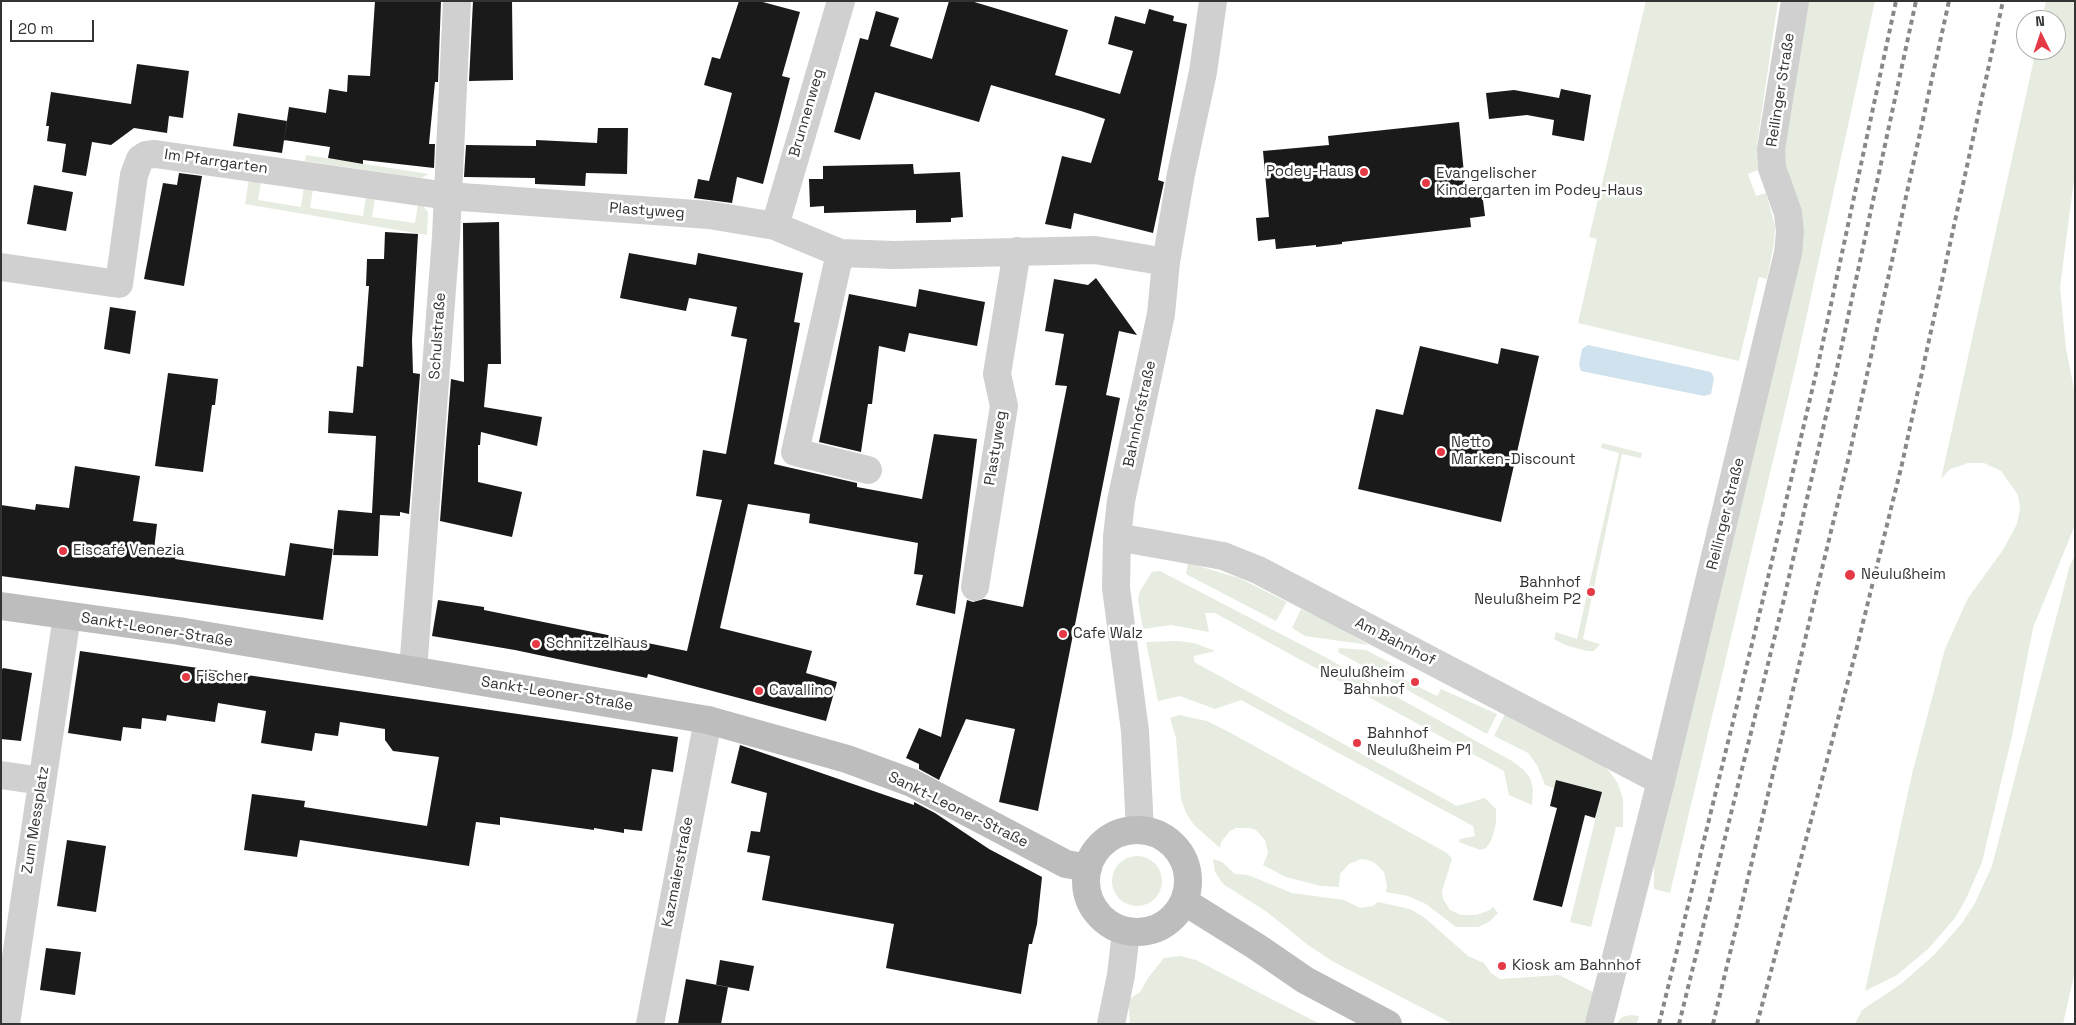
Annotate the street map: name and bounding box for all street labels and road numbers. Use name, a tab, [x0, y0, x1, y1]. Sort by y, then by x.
street label: Reilinger Straße	[1763, 32, 1799, 148]
street label: Brunnenweg	[786, 67, 828, 159]
street label: Im Pfarrgarten	[163, 146, 269, 178]
street label: Plastyweg	[609, 199, 685, 223]
street label: Schulstraße	[426, 292, 450, 380]
street label: Bahnhofstraße	[1120, 359, 1160, 469]
street label: Plastyweg	[981, 409, 1011, 487]
street label: Reilinger Straße	[1703, 456, 1749, 572]
street label: Sankt-Leoner-Straße	[80, 609, 234, 651]
street label: Am Bahnhof	[1352, 614, 1438, 670]
street label: Sankt-Leoner-Straße	[480, 673, 634, 715]
street label: Zum Messplatz	[19, 765, 53, 875]
street label: Sankt-Leoner-Straße	[885, 768, 1031, 852]
street label: Kazmaierstraße	[658, 815, 698, 929]

